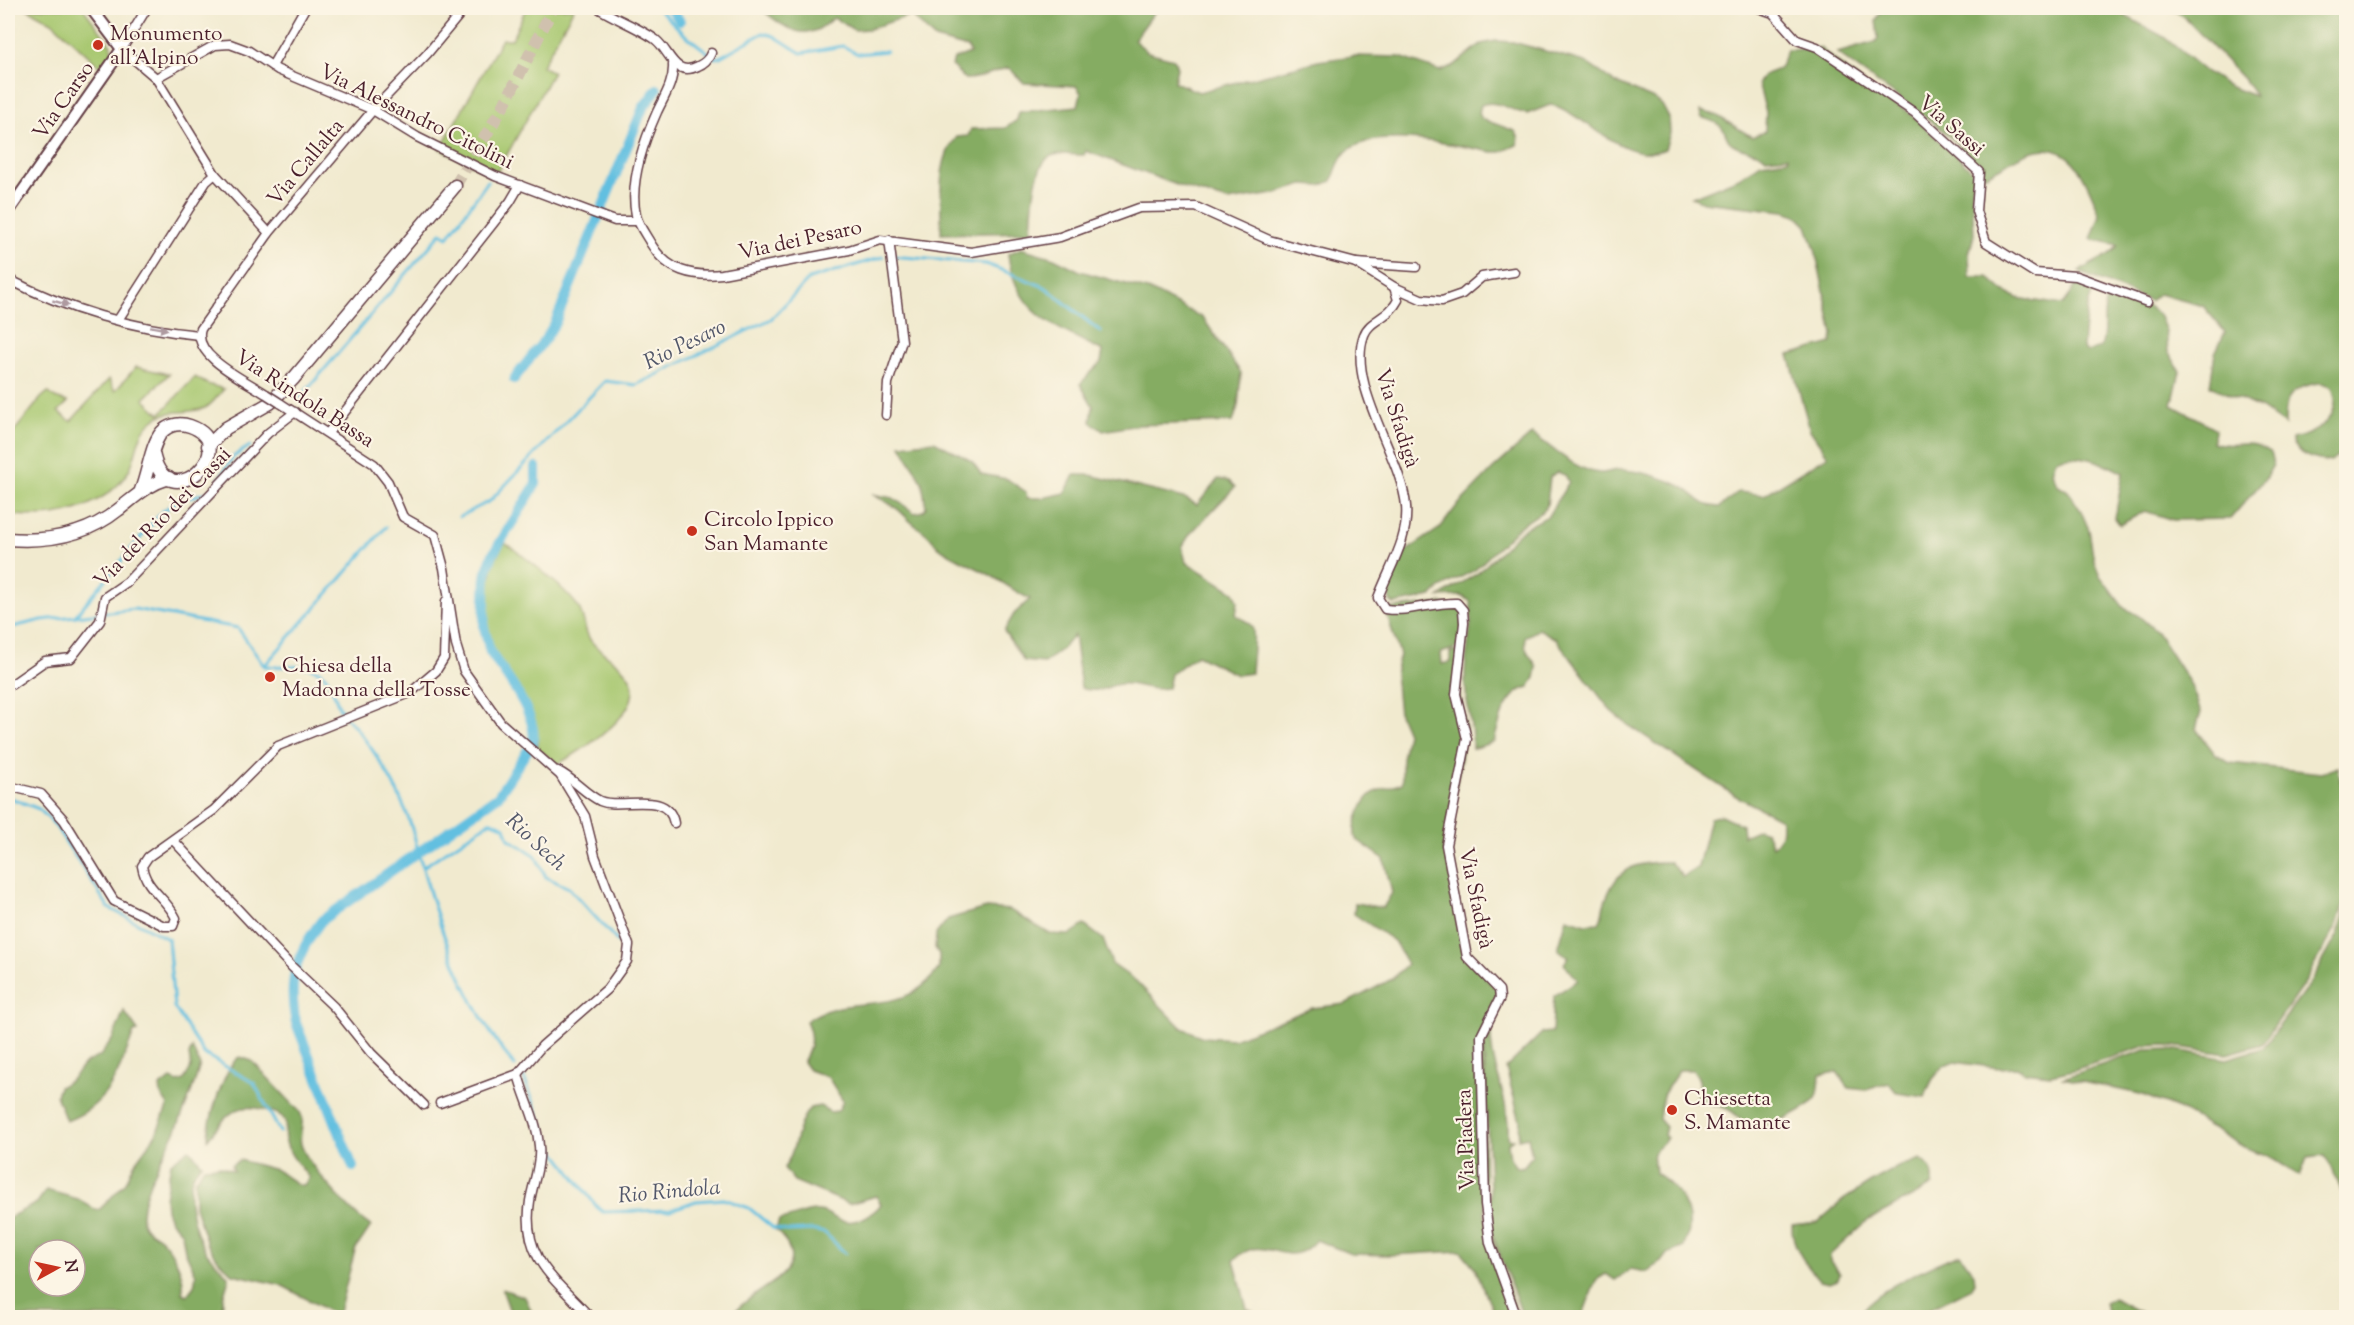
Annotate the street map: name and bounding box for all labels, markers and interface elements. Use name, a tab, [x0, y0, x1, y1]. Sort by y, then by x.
place label: Monumento all'Alpino	[110, 20, 223, 74]
marker: Monumento all'Alpino	[91, 38, 105, 52]
street label: Via Carso	[27, 56, 103, 146]
street label: Via Alessandro Citolini	[314, 58, 519, 178]
street label: Via Sassi	[1910, 89, 1991, 164]
street label: Via Callalta	[261, 113, 352, 214]
street label: Via dei Pesaro	[736, 213, 865, 269]
one-way arrow	[52, 299, 70, 308]
water label: Rio Pesaro	[639, 312, 732, 379]
one-way arrow	[149, 324, 168, 333]
street label: Via Rindola Bassa	[228, 343, 380, 456]
street label: Via Sfadigà	[1366, 365, 1426, 472]
street label: Via del Rio dei Casai	[88, 441, 239, 596]
place label: Circolo Ippico San Mamante	[704, 506, 834, 560]
marker: Circolo Ippico San Mamante	[685, 524, 699, 538]
place label: Chiesa della Madonna della Tosse	[282, 652, 471, 706]
marker: Chiesa della Madonna della Tosse	[263, 670, 277, 684]
water label: Rio Sech	[497, 807, 573, 880]
street label: Via Sfadigà	[1450, 845, 1500, 952]
place label: Chiesetta S. Mamante	[1684, 1085, 1791, 1139]
street label: Via Piadera	[1450, 1088, 1484, 1191]
marker: Chiesetta S. Mamante	[1665, 1103, 1679, 1117]
water label: Rio Rindola	[617, 1173, 722, 1213]
north arrow	[27, 1238, 87, 1298]
text: N	[57, 1258, 82, 1274]

